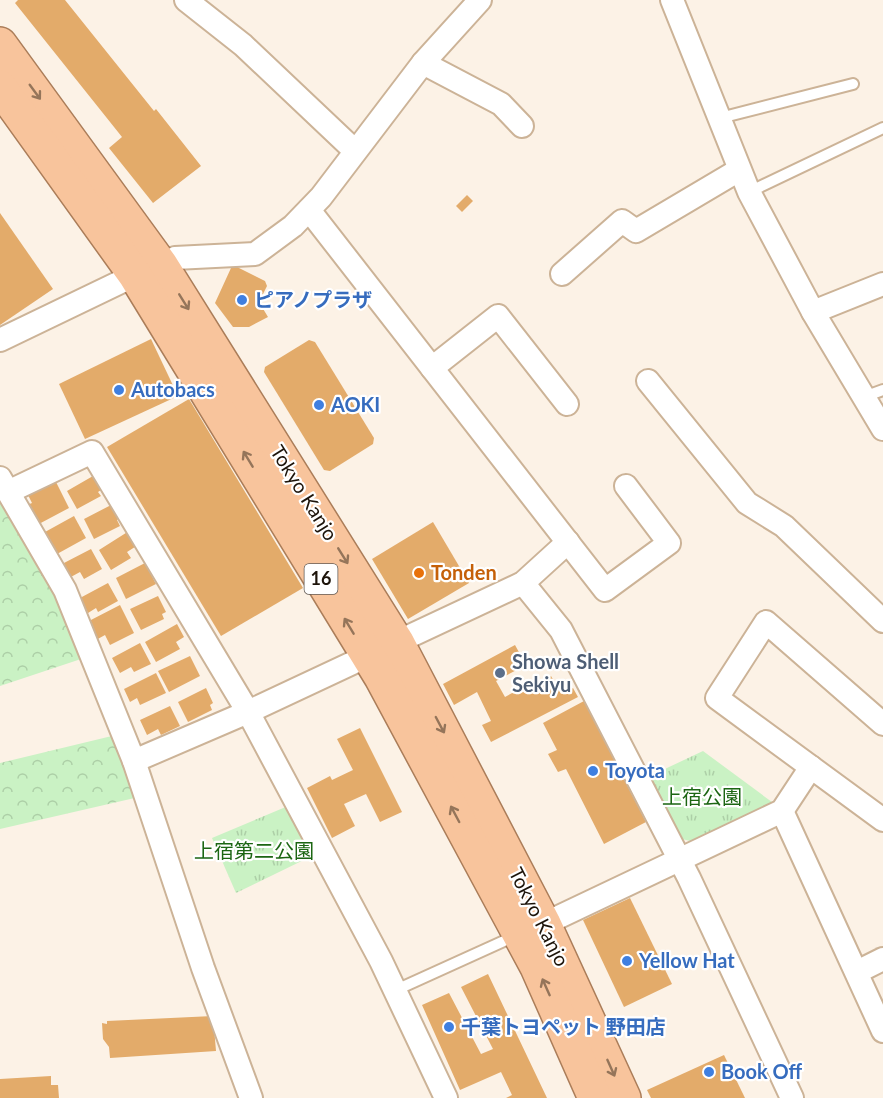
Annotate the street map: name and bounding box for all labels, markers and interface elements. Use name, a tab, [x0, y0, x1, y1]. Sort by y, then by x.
one-way arrow	[28, 83, 41, 99]
place label: ピアノプラザ	[254, 287, 372, 311]
one-way arrow	[179, 293, 191, 310]
marker: ピアノプラザ	[235, 293, 249, 307]
place label: Autobacs	[130, 377, 215, 401]
marker: Autobacs	[112, 383, 126, 397]
place label: AOKI	[330, 392, 380, 416]
marker: AOKI	[312, 398, 326, 412]
street label: Tokyo Kanjo	[266, 440, 344, 545]
one-way arrow	[241, 451, 253, 468]
one-way arrow	[338, 547, 350, 564]
place label: Tonden	[431, 560, 497, 584]
road number: 16	[304, 564, 338, 594]
marker: Tonden	[412, 566, 426, 580]
one-way arrow	[343, 618, 355, 635]
place label: Showa Shell Sekiyu	[512, 649, 619, 696]
marker: Showa Shell Sekiyu	[493, 666, 507, 680]
one-way arrow	[434, 716, 446, 733]
place label: Toyota	[605, 758, 665, 782]
marker: Toyota	[586, 764, 600, 778]
park label: 上宿公園	[662, 784, 742, 808]
one-way arrow	[449, 806, 461, 823]
park label: 上宿第二公園	[194, 838, 314, 862]
street label: Tokyo Kanjo	[505, 863, 575, 970]
place label: Yellow Hat	[638, 948, 735, 972]
marker: Yellow Hat	[620, 954, 634, 968]
one-way arrow	[540, 978, 551, 996]
place label: 千葉トヨペット 野田店	[461, 1014, 666, 1038]
marker: 千葉トヨペット 野田店	[442, 1020, 456, 1034]
one-way arrow	[605, 1059, 617, 1077]
place label: Book Off	[721, 1059, 803, 1083]
marker: Book Off	[702, 1065, 716, 1079]

